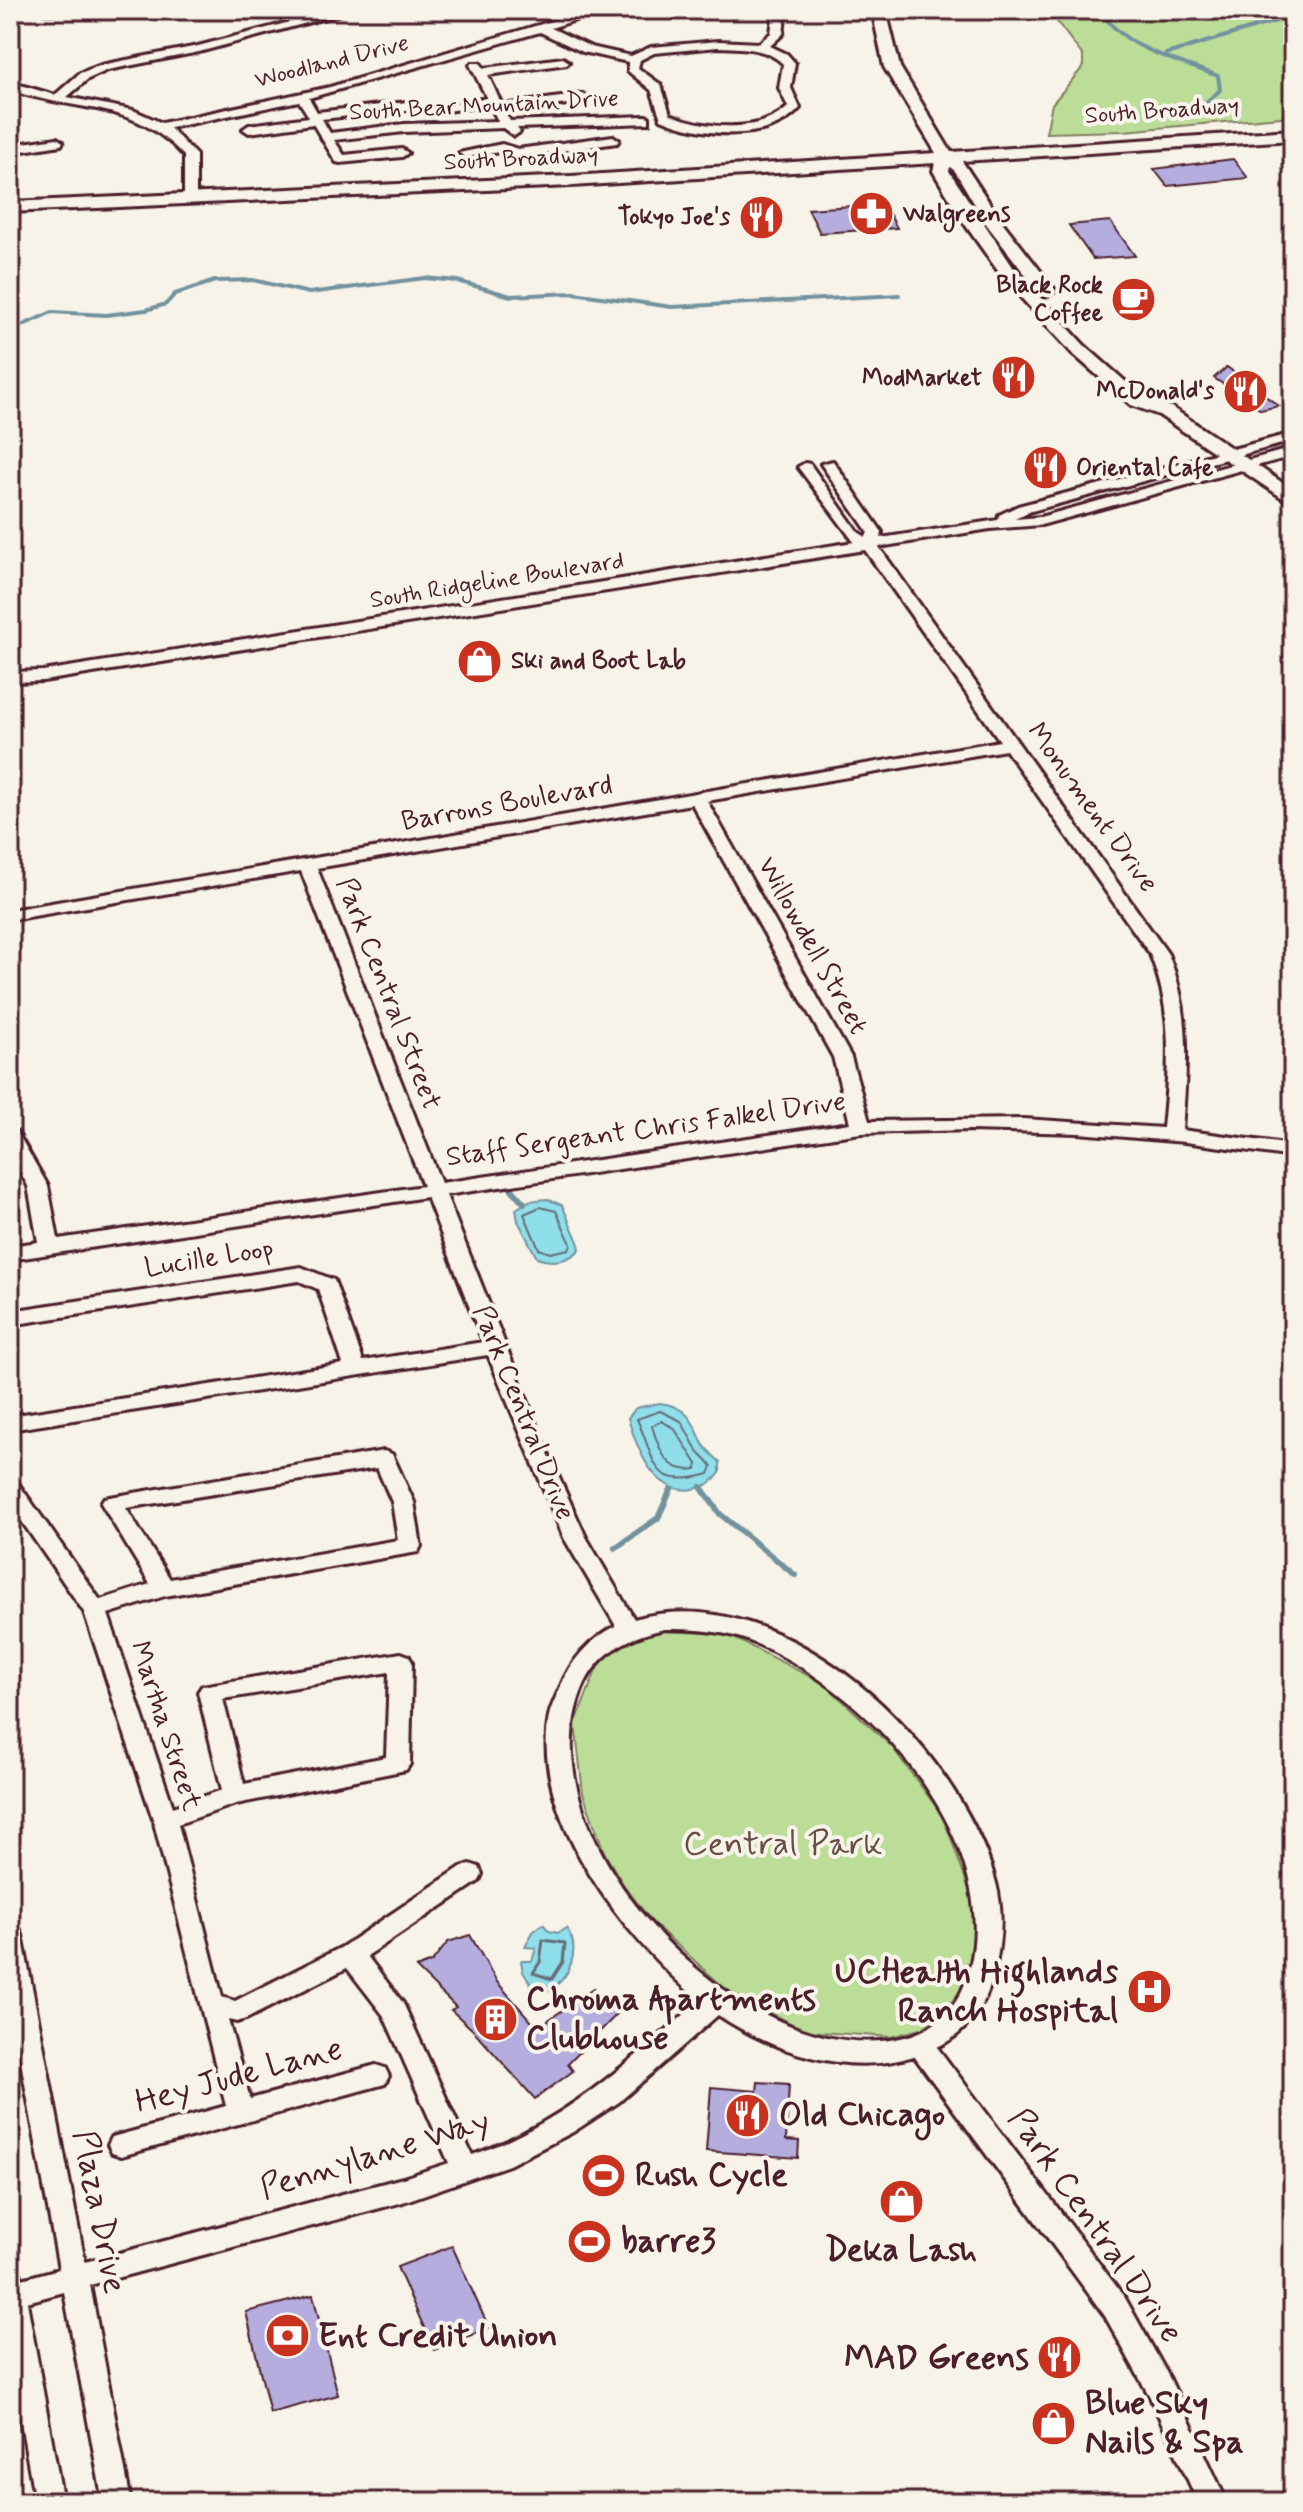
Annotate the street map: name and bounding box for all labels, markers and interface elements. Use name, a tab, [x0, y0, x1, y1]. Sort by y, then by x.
street label: Woodland Drive	[252, 28, 412, 96]
street label: South Bear Mountain Drive	[348, 83, 620, 129]
street label: South Broadway	[1084, 90, 1240, 132]
street label: South Broadway	[443, 139, 599, 179]
pharmacy icon: Walgreens	[848, 190, 896, 238]
restaurant icon: Tokyo Joe's	[737, 193, 785, 241]
place label: Walgreens	[902, 199, 1011, 233]
place label: Tokyo Joe's	[618, 202, 730, 233]
place label: Black Rock Coffee	[996, 270, 1104, 329]
cafe icon: Black Rock Coffee	[1110, 275, 1158, 323]
restaurant icon: ModMarket	[989, 354, 1037, 402]
place label: ModMarket	[862, 363, 983, 394]
restaurant icon: McDonald's	[1221, 367, 1269, 415]
place label: McDonald's	[1096, 376, 1214, 407]
restaurant icon: Oriental Cafe	[1021, 444, 1069, 492]
place label: Oriental Cafe	[1076, 453, 1214, 484]
street label: South Ridgeline Boulevard	[368, 546, 627, 618]
shop icon: Ski and Boot Lab	[456, 637, 504, 685]
place label: Ski and Boot Lab	[511, 646, 686, 677]
street label: Monument Drive	[1018, 715, 1166, 901]
street label: Barrons Boulevard	[398, 767, 616, 841]
street label: Willowdell Street	[748, 851, 876, 1041]
street label: Park Central Street	[327, 872, 449, 1116]
street label: Staff Sergeant Chris Falkel Drive	[444, 1084, 848, 1176]
street label: Lucille Loop	[142, 1231, 276, 1287]
street label: Park Central Drive	[463, 1300, 583, 1526]
street label: Martha Street	[120, 1636, 210, 1816]
park label: Central Park	[683, 1822, 883, 1867]
place label: UCHealth Highlands Ranch Hospital	[835, 1950, 1118, 2034]
hospital icon: UCHealth Highlands Ranch Hospital	[1125, 1968, 1173, 2016]
place label: Chroma Apartments Clubhouse	[526, 1977, 816, 2061]
building icon: Chroma Apartments Clubhouse	[471, 1995, 519, 2043]
street label: Hey Jude Lane	[130, 2027, 348, 2125]
restaurant icon: Old Chicago	[724, 2091, 772, 2139]
place label: Old Chicago	[779, 2093, 945, 2141]
street label: Pennylane Way	[255, 2099, 495, 2211]
street label: Park Central Drive	[997, 2099, 1193, 2353]
street label: Plaza Drive	[61, 2126, 137, 2298]
sports icon: Rush Cycle	[580, 2151, 628, 2199]
place label: Rush Cycle	[635, 2153, 788, 2198]
shop icon: Deka Lash	[877, 2178, 925, 2226]
sports icon: barre3	[566, 2217, 614, 2265]
place label: barre3	[621, 2219, 716, 2264]
place label: Deka Lash	[825, 2228, 977, 2273]
bank icon: Ent Credit Union	[263, 2312, 311, 2360]
place label: Ent Credit Union	[318, 2314, 558, 2359]
restaurant icon: MAD Greens	[1036, 2334, 1084, 2382]
place label: MAD Greens	[844, 2336, 1029, 2381]
place label: Blue Sky Nails & Spa	[1085, 2381, 1244, 2465]
shop icon: Blue Sky Nails & Spa	[1030, 2399, 1078, 2447]

